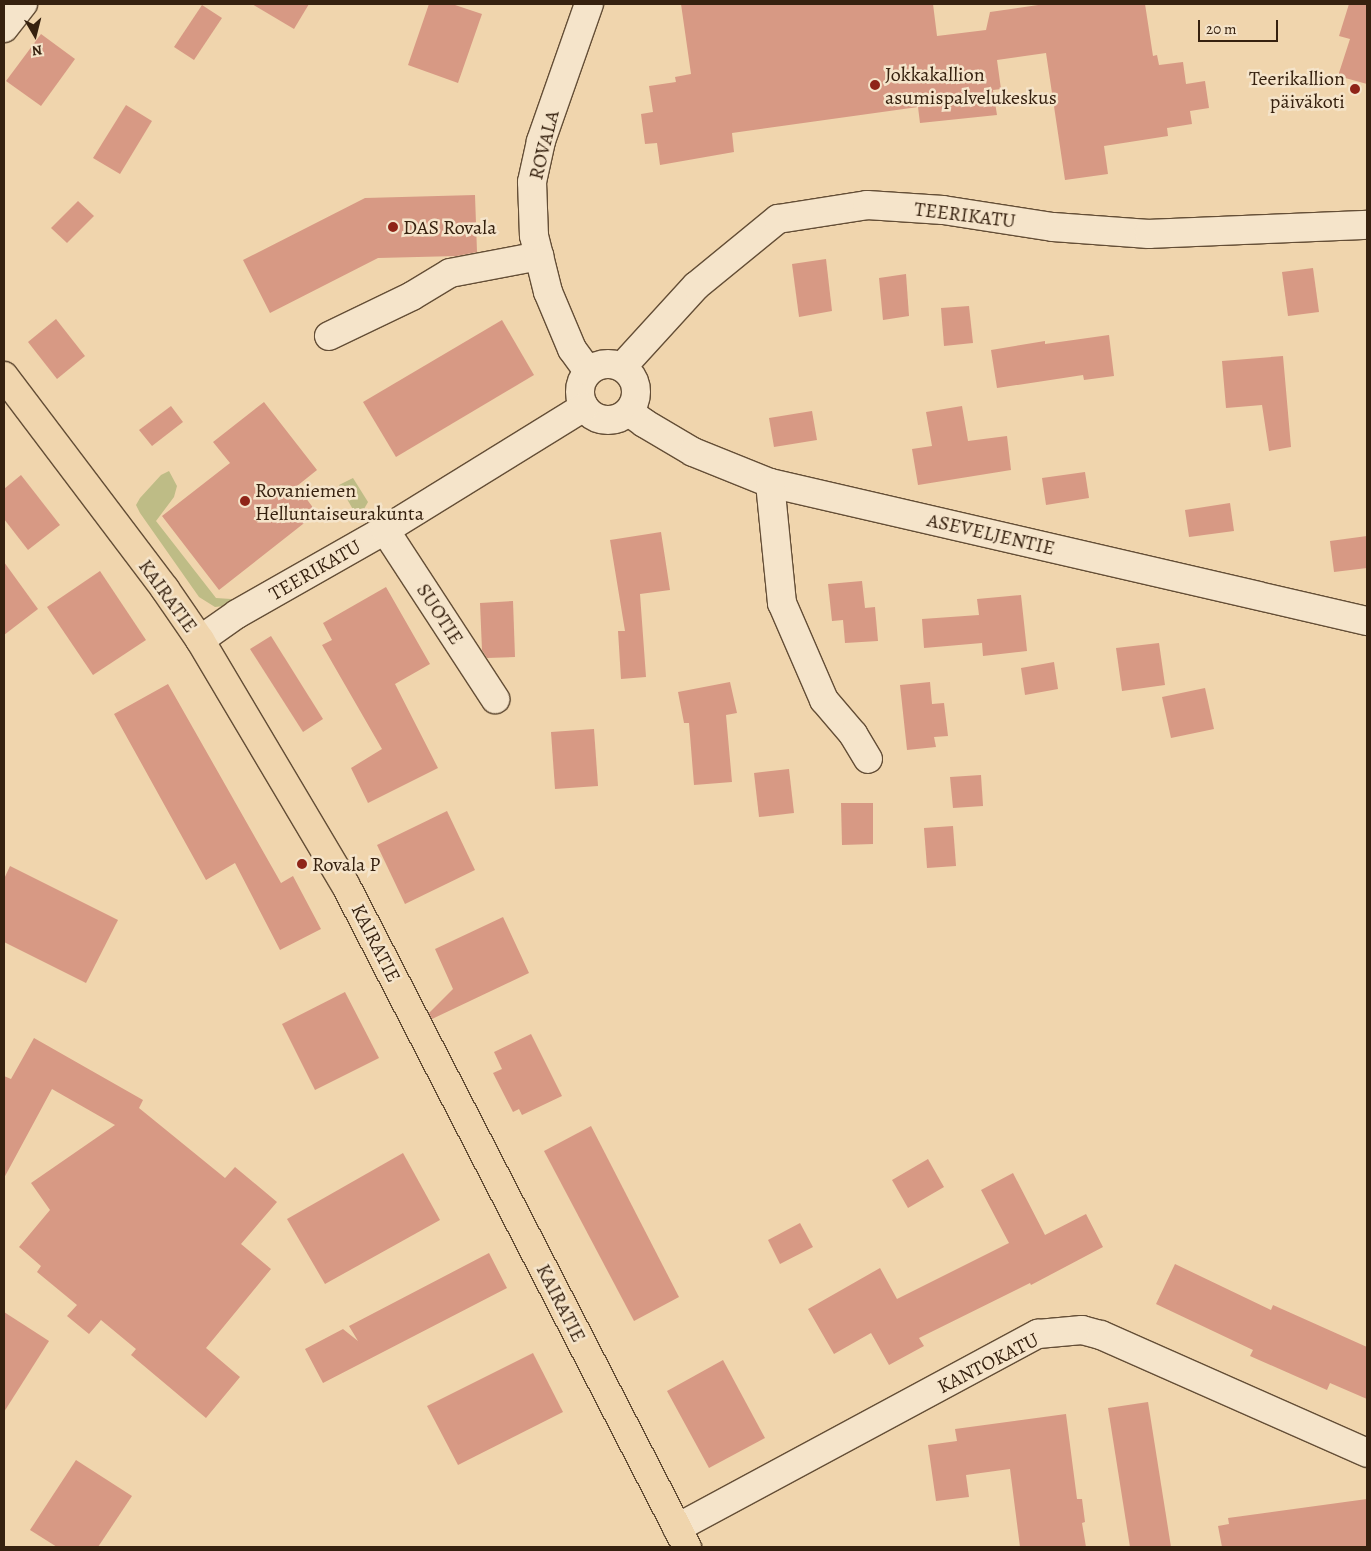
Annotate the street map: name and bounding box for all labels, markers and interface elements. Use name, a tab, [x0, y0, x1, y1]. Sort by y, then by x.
north arrow	[10, 10, 60, 60]
scale bar	[1201, 10, 1281, 42]
text: 20 m	[1206, 19, 1237, 39]
text: N	[31, 40, 44, 60]
place label: Jokkakallion asumispalvelukeskus	[885, 62, 1057, 109]
place label: Teerikallion päiväkoti	[1249, 66, 1345, 113]
marker: Jokkakallion asumispalvelukeskus	[869, 79, 881, 91]
marker: Teerikallion päiväkoti	[1349, 83, 1361, 95]
street label: ROVALA	[524, 108, 564, 182]
street label: TEERIKATU	[913, 197, 1017, 233]
place label: DAS Rovala	[403, 215, 496, 239]
marker: DAS Rovala	[387, 221, 399, 233]
place label: Rovaniemen Helluntaiseurakunta	[255, 478, 424, 525]
marker: Rovaniemen Helluntaiseurakunta	[239, 495, 251, 507]
street label: ASEVELJENTIE	[925, 508, 1057, 560]
street label: TEERIKATU	[265, 534, 365, 606]
street label: KAIRATIE	[133, 555, 203, 637]
street label: SUOTIE	[411, 579, 469, 649]
place label: Rovala P	[312, 852, 380, 876]
marker: Rovala P	[296, 858, 308, 870]
street label: KAIRATIE	[346, 900, 406, 986]
street label: KAIRATIE	[531, 1260, 591, 1346]
street label: KANTOKATU	[933, 1327, 1043, 1399]

